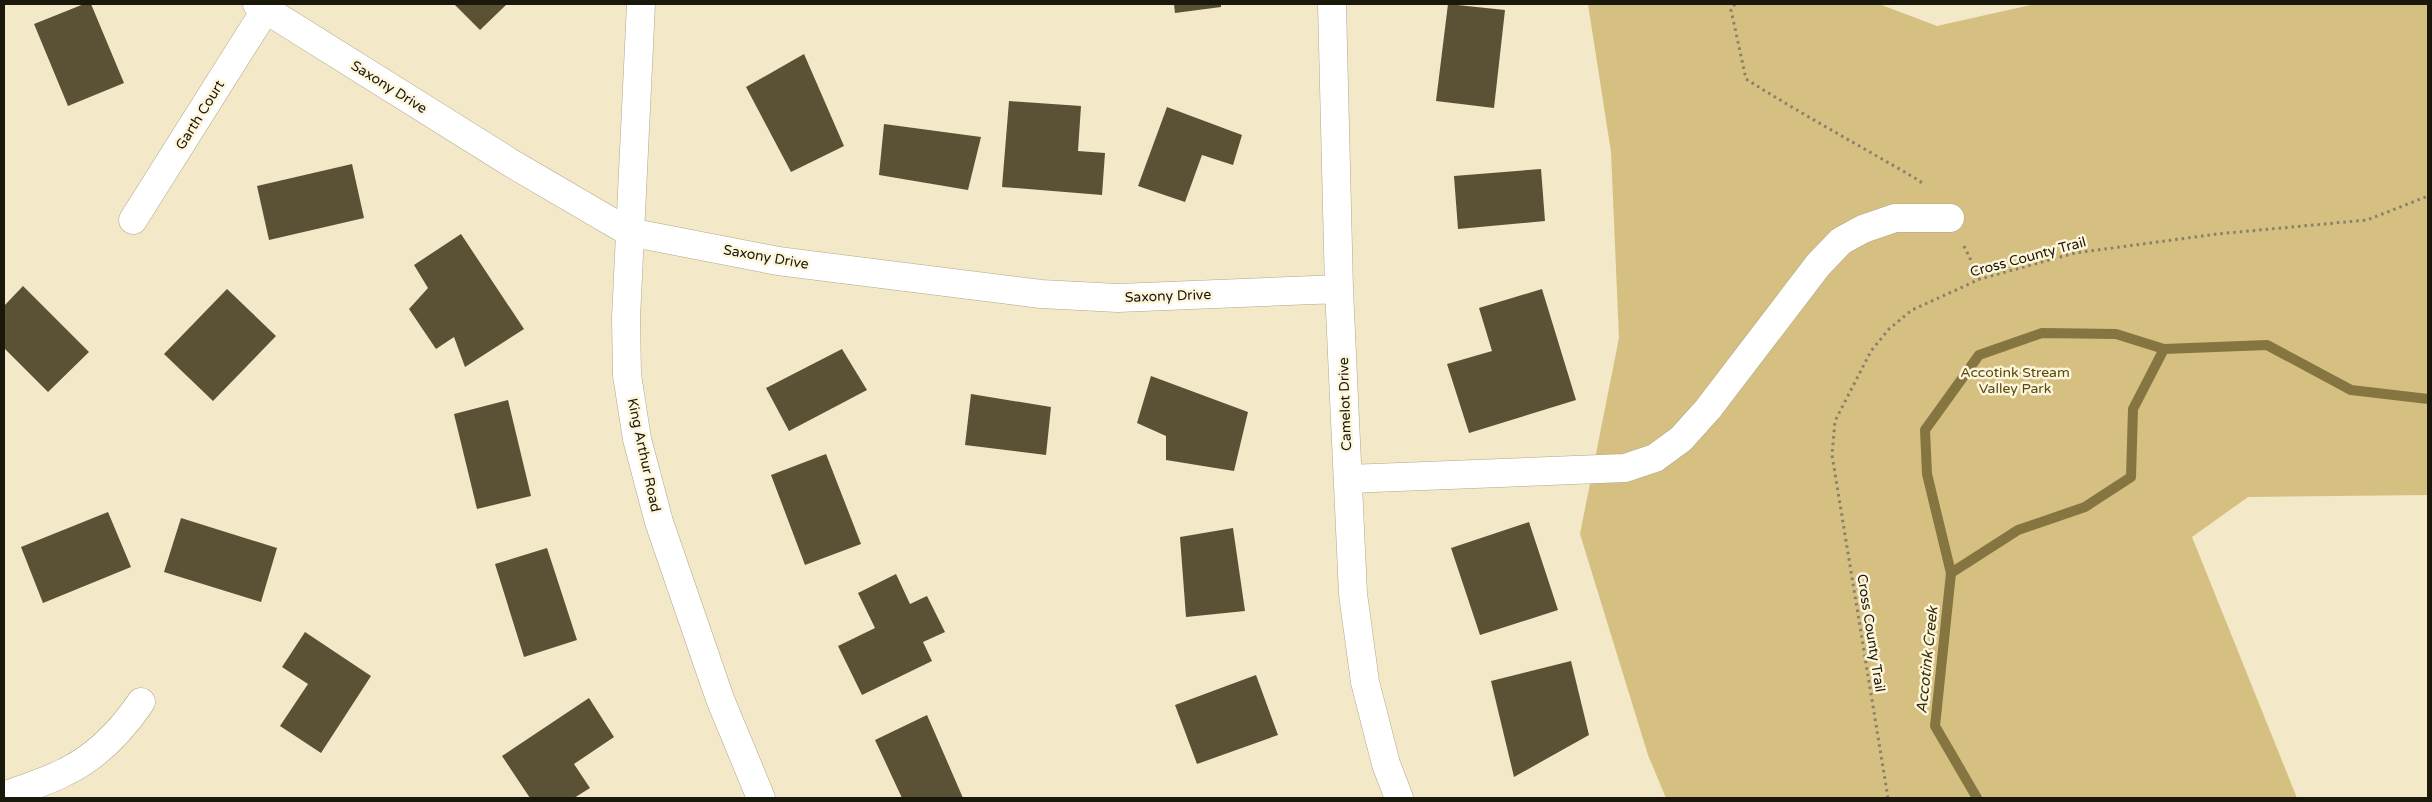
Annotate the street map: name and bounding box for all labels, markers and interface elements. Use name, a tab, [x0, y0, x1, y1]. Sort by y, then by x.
street label: Saxony Drive	[348, 57, 430, 117]
street label: Garth Court	[172, 77, 228, 153]
street label: Cross County Trail	[1968, 233, 2088, 281]
street label: Saxony Drive	[722, 241, 810, 273]
street label: Saxony Drive	[1125, 286, 1212, 306]
street label: Camelot Drive	[1335, 357, 1355, 451]
park label: Accotink Stream Valley Park	[1960, 364, 2070, 397]
street label: King Arthur Road	[624, 396, 664, 514]
street label: Cross County Trail	[1853, 573, 1889, 693]
water label: Accotink Creek	[1912, 604, 1942, 714]

